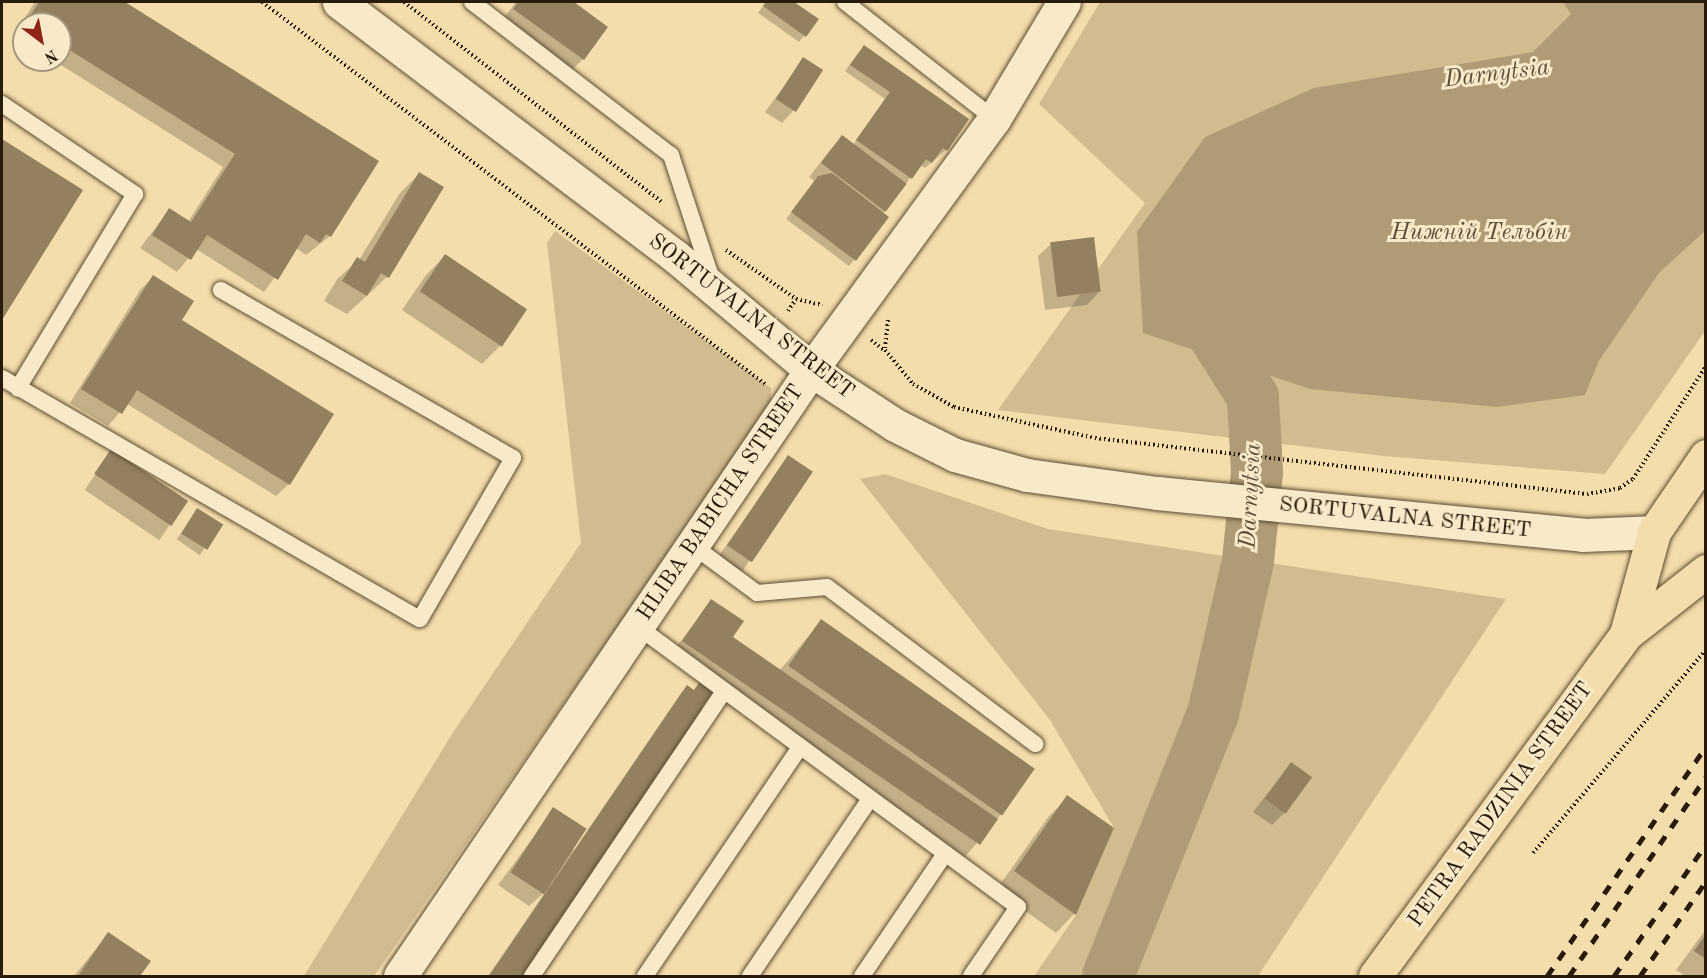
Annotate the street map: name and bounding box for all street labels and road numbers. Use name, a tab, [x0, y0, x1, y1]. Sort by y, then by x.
street label: SORTUVALNA STREET	[643, 229, 859, 405]
street label: HLIBA BABICHA STREET	[632, 380, 810, 626]
street label: SORTUVALNA STREET	[1278, 492, 1532, 544]
street label: PETRA RADZINIA STREET	[1403, 677, 1599, 933]

